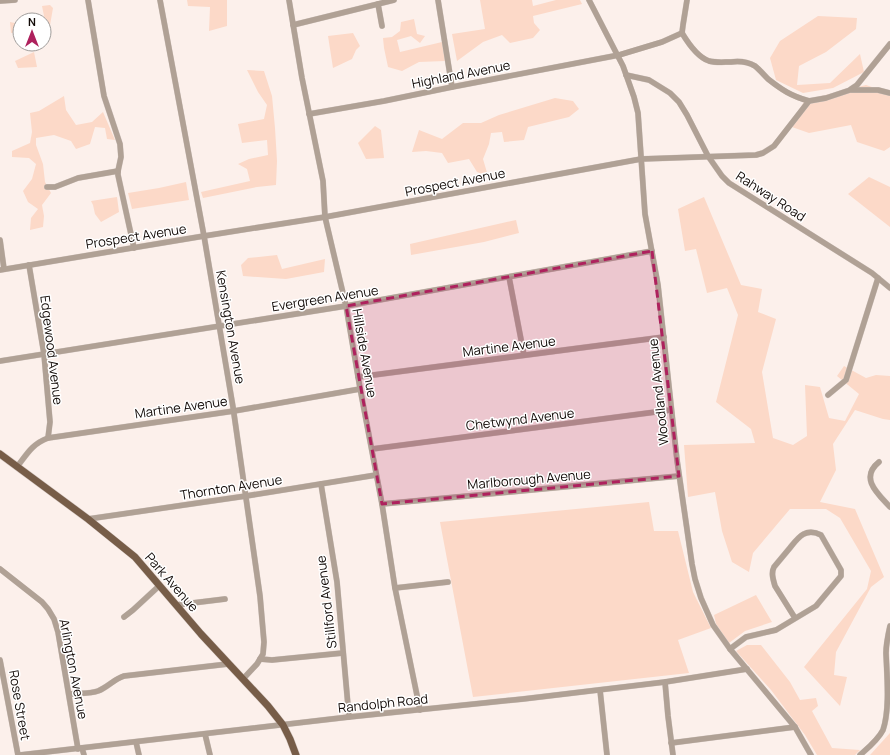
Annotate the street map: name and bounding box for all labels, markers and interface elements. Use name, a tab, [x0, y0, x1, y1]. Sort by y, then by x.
north arrow	[12, 12, 52, 52]
text: N	[28, 14, 36, 29]
street label: Highland Avenue	[410, 56, 512, 92]
street label: Prospect Avenue	[403, 163, 507, 201]
street label: Rahway Road	[733, 167, 809, 225]
street label: Prospect Avenue	[84, 219, 188, 253]
street label: Kensington Avenue	[212, 269, 250, 386]
street label: Evergreen Avenue	[270, 281, 380, 315]
street label: Edgewood Avenue	[36, 294, 68, 406]
street label: Hillside Avenue	[348, 307, 382, 399]
street label: Martine Avenue	[462, 331, 557, 361]
street label: Woodland Avenue	[643, 337, 673, 446]
street label: Martine Avenue	[133, 392, 229, 422]
street label: Chetwynd Avenue	[465, 403, 576, 435]
street label: Marlborough Avenue	[467, 465, 592, 493]
street label: Thornton Avenue	[179, 470, 284, 504]
street label: Park Avenue	[141, 549, 203, 616]
street label: Stillford Avenue	[311, 554, 341, 650]
street label: Arlington Avenue	[55, 617, 93, 721]
street label: Rose Street	[5, 668, 35, 742]
street label: Randolph Road	[337, 689, 429, 717]

